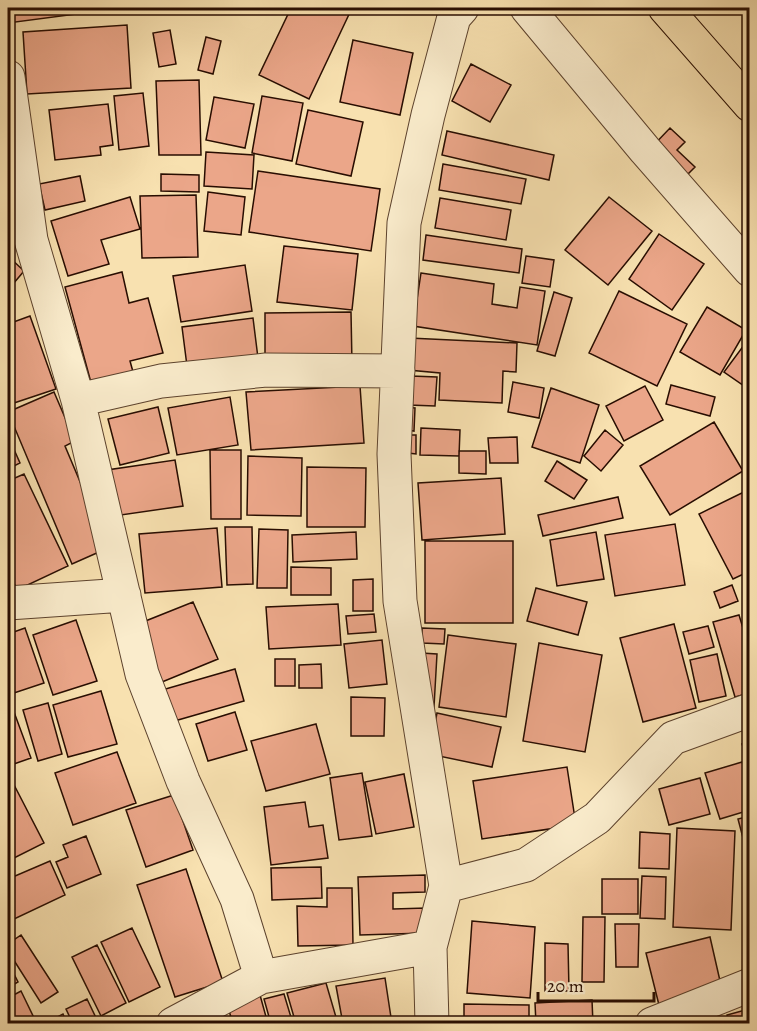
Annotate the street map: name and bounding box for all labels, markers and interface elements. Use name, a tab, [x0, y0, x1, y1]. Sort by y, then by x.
scale bar	[538, 965, 654, 1003]
text: 20 m	[547, 974, 584, 998]

